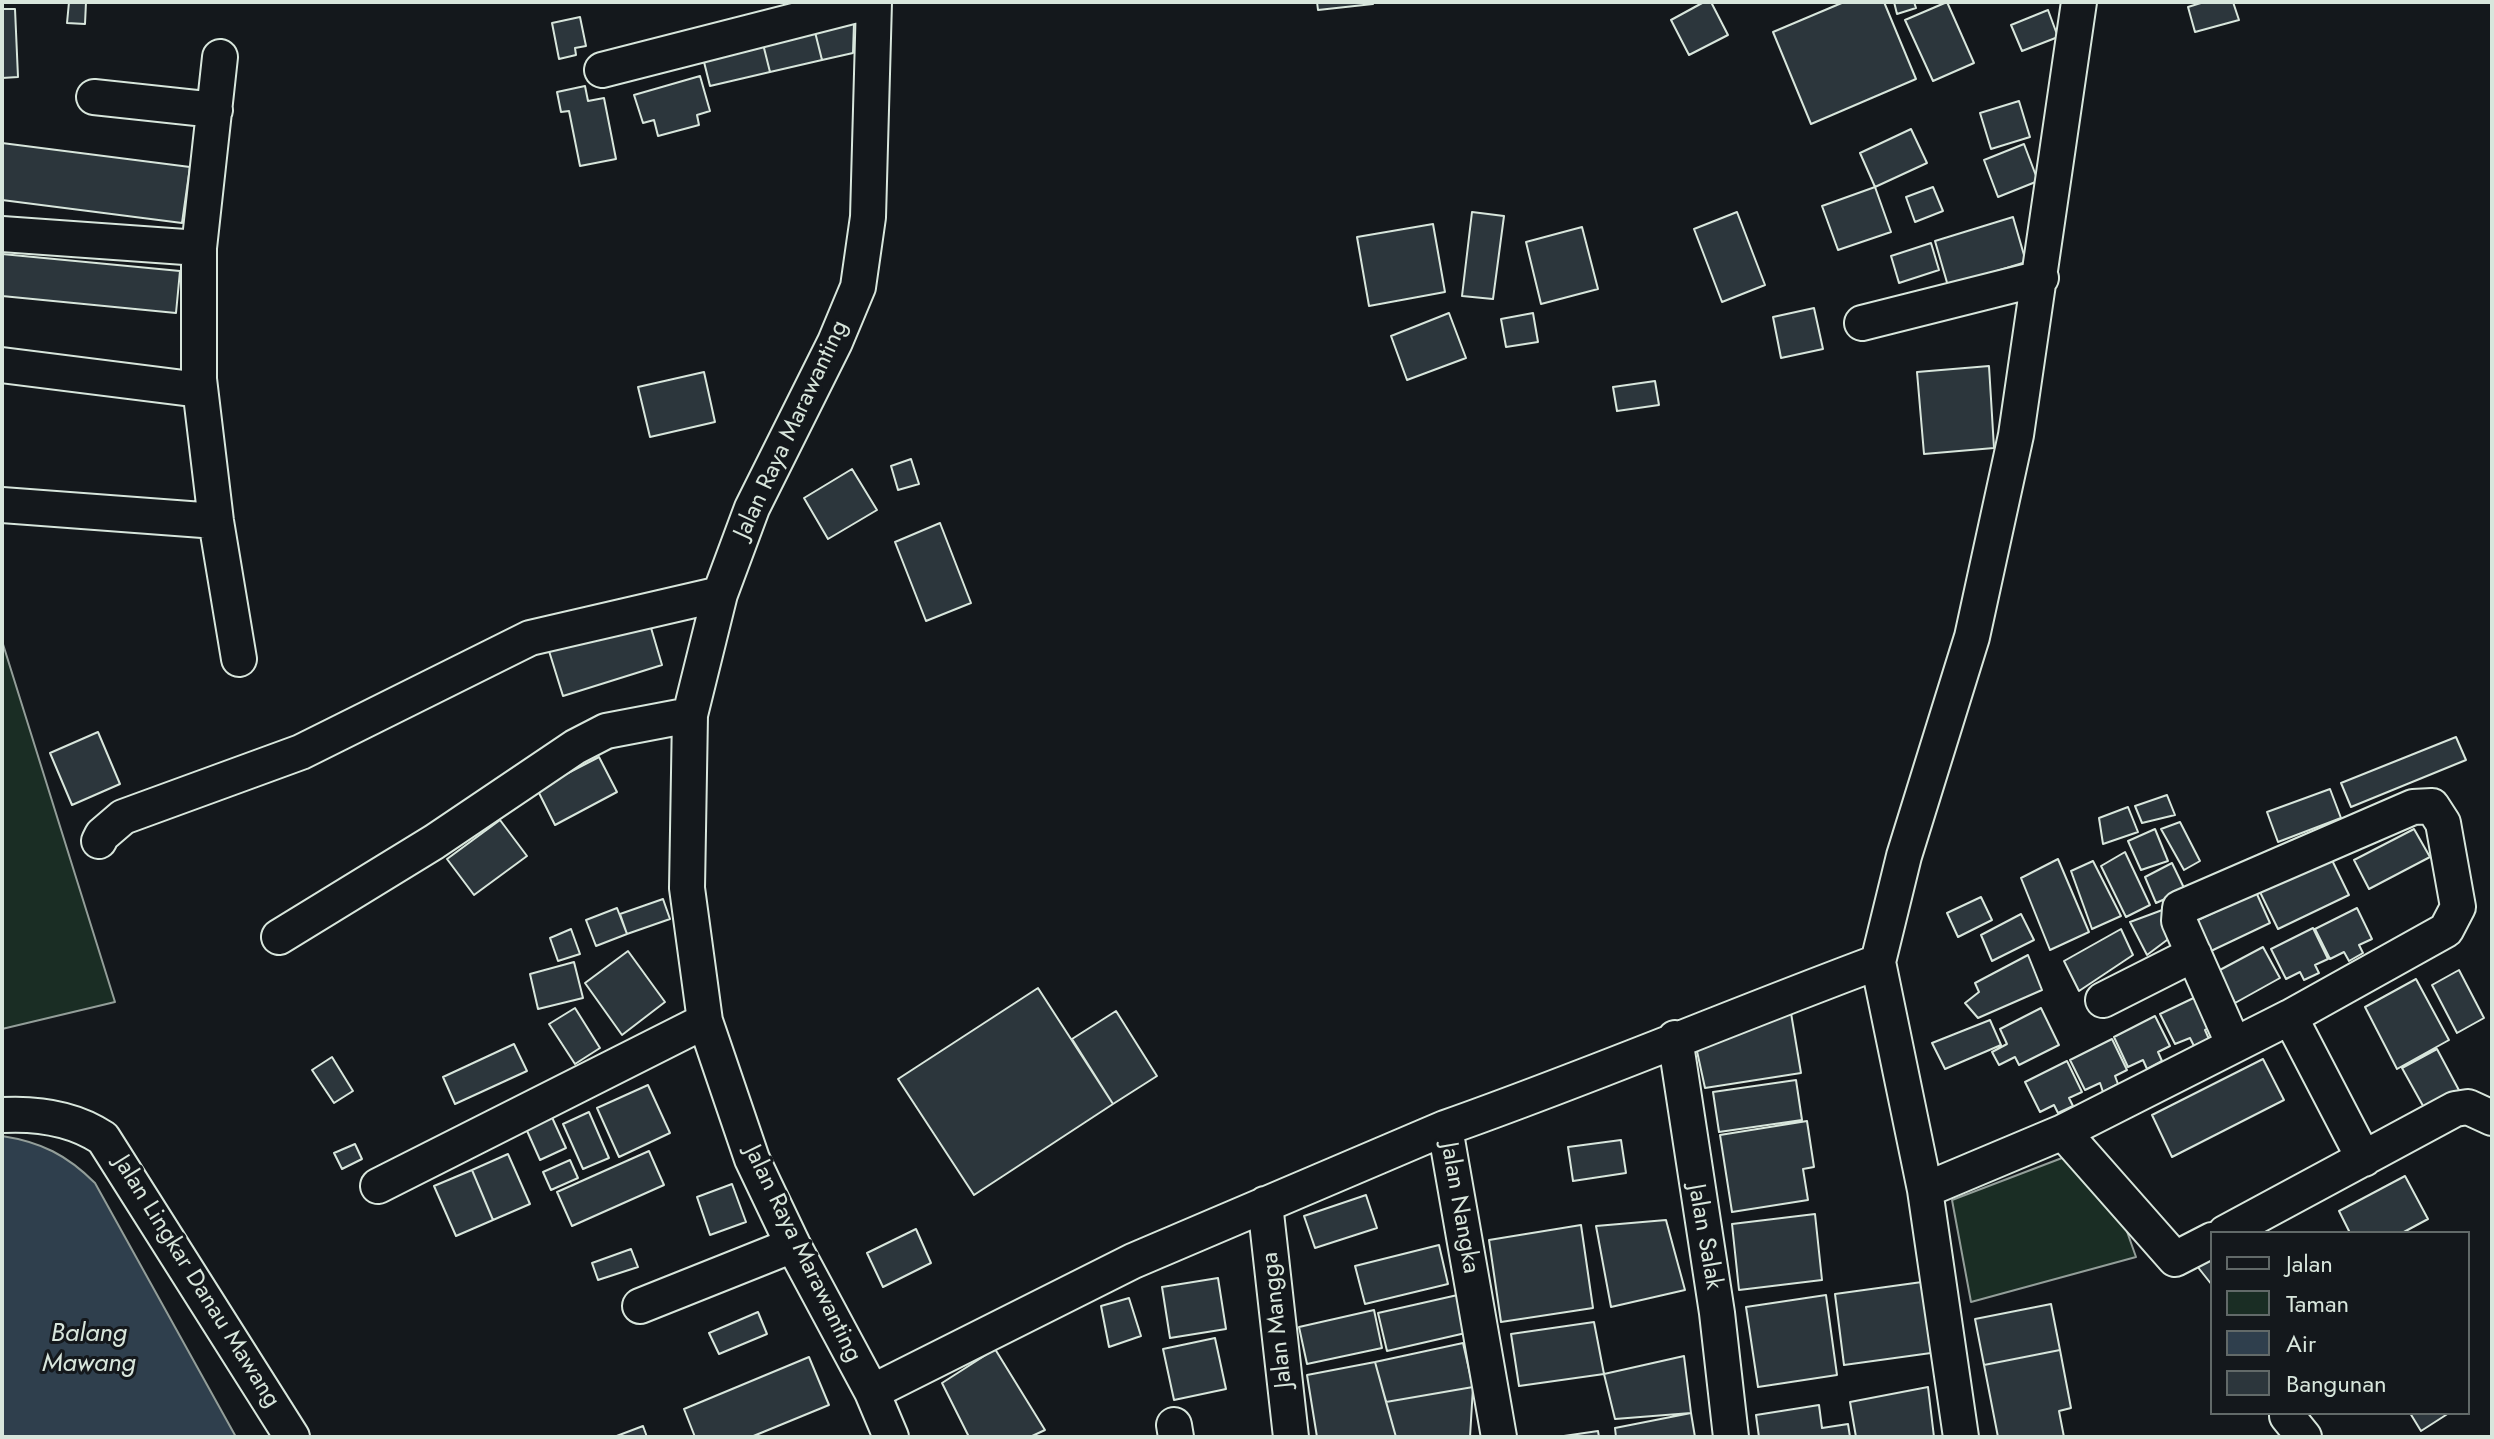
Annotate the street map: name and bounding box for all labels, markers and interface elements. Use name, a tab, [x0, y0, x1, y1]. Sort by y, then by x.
street label: Jalan Raya Marawanting	[729, 316, 855, 544]
street label: Jalan Nangka	[1433, 1140, 1485, 1276]
street label: Jalan Raya Marawanting	[737, 1141, 867, 1367]
street label: Jalan Lingkar Danau Mawang	[106, 1151, 286, 1413]
street label: Jalan Salak	[1681, 1182, 1727, 1292]
legend	[2210, 1231, 2470, 1415]
text: Jalan	[2286, 1246, 2333, 1281]
street label: Jalan Mangga	[1257, 1251, 1299, 1389]
text: Taman	[2286, 1286, 2349, 1321]
water label: Balang Mawang	[42, 1319, 136, 1380]
text: Air	[2286, 1326, 2316, 1361]
text: Bangunan	[2286, 1366, 2387, 1401]

